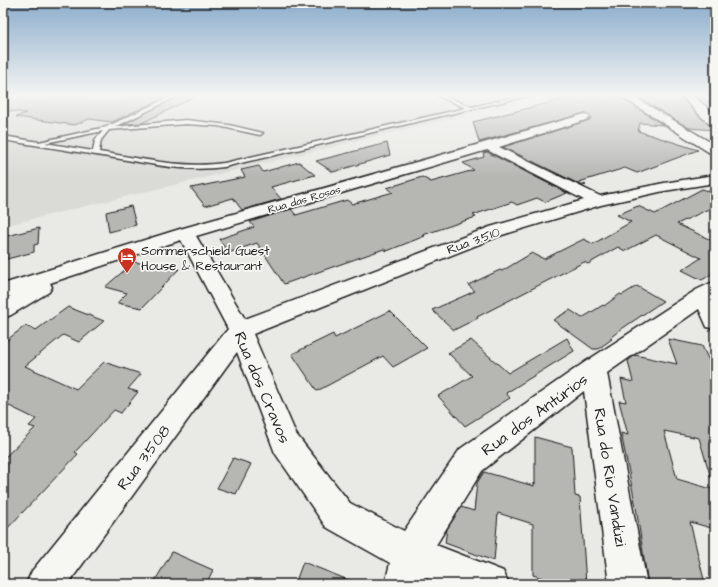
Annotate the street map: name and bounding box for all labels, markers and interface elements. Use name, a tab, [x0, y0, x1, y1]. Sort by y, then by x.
street label: Rua das Rosas	[266, 182, 343, 217]
street label: Rua 3.510	[444, 223, 502, 259]
place label: Sommerschield Guest House & Restaurant	[141, 242, 270, 275]
hotel icon: Sommerschield Guest House & Restaurant	[116, 246, 138, 274]
street label: Rua dos Cravos	[229, 328, 296, 447]
street label: Rua dos Antúrios	[477, 369, 592, 461]
street label: Rua do Rio Vandúzi	[588, 406, 632, 548]
street label: Rua 3.508	[112, 421, 176, 495]

